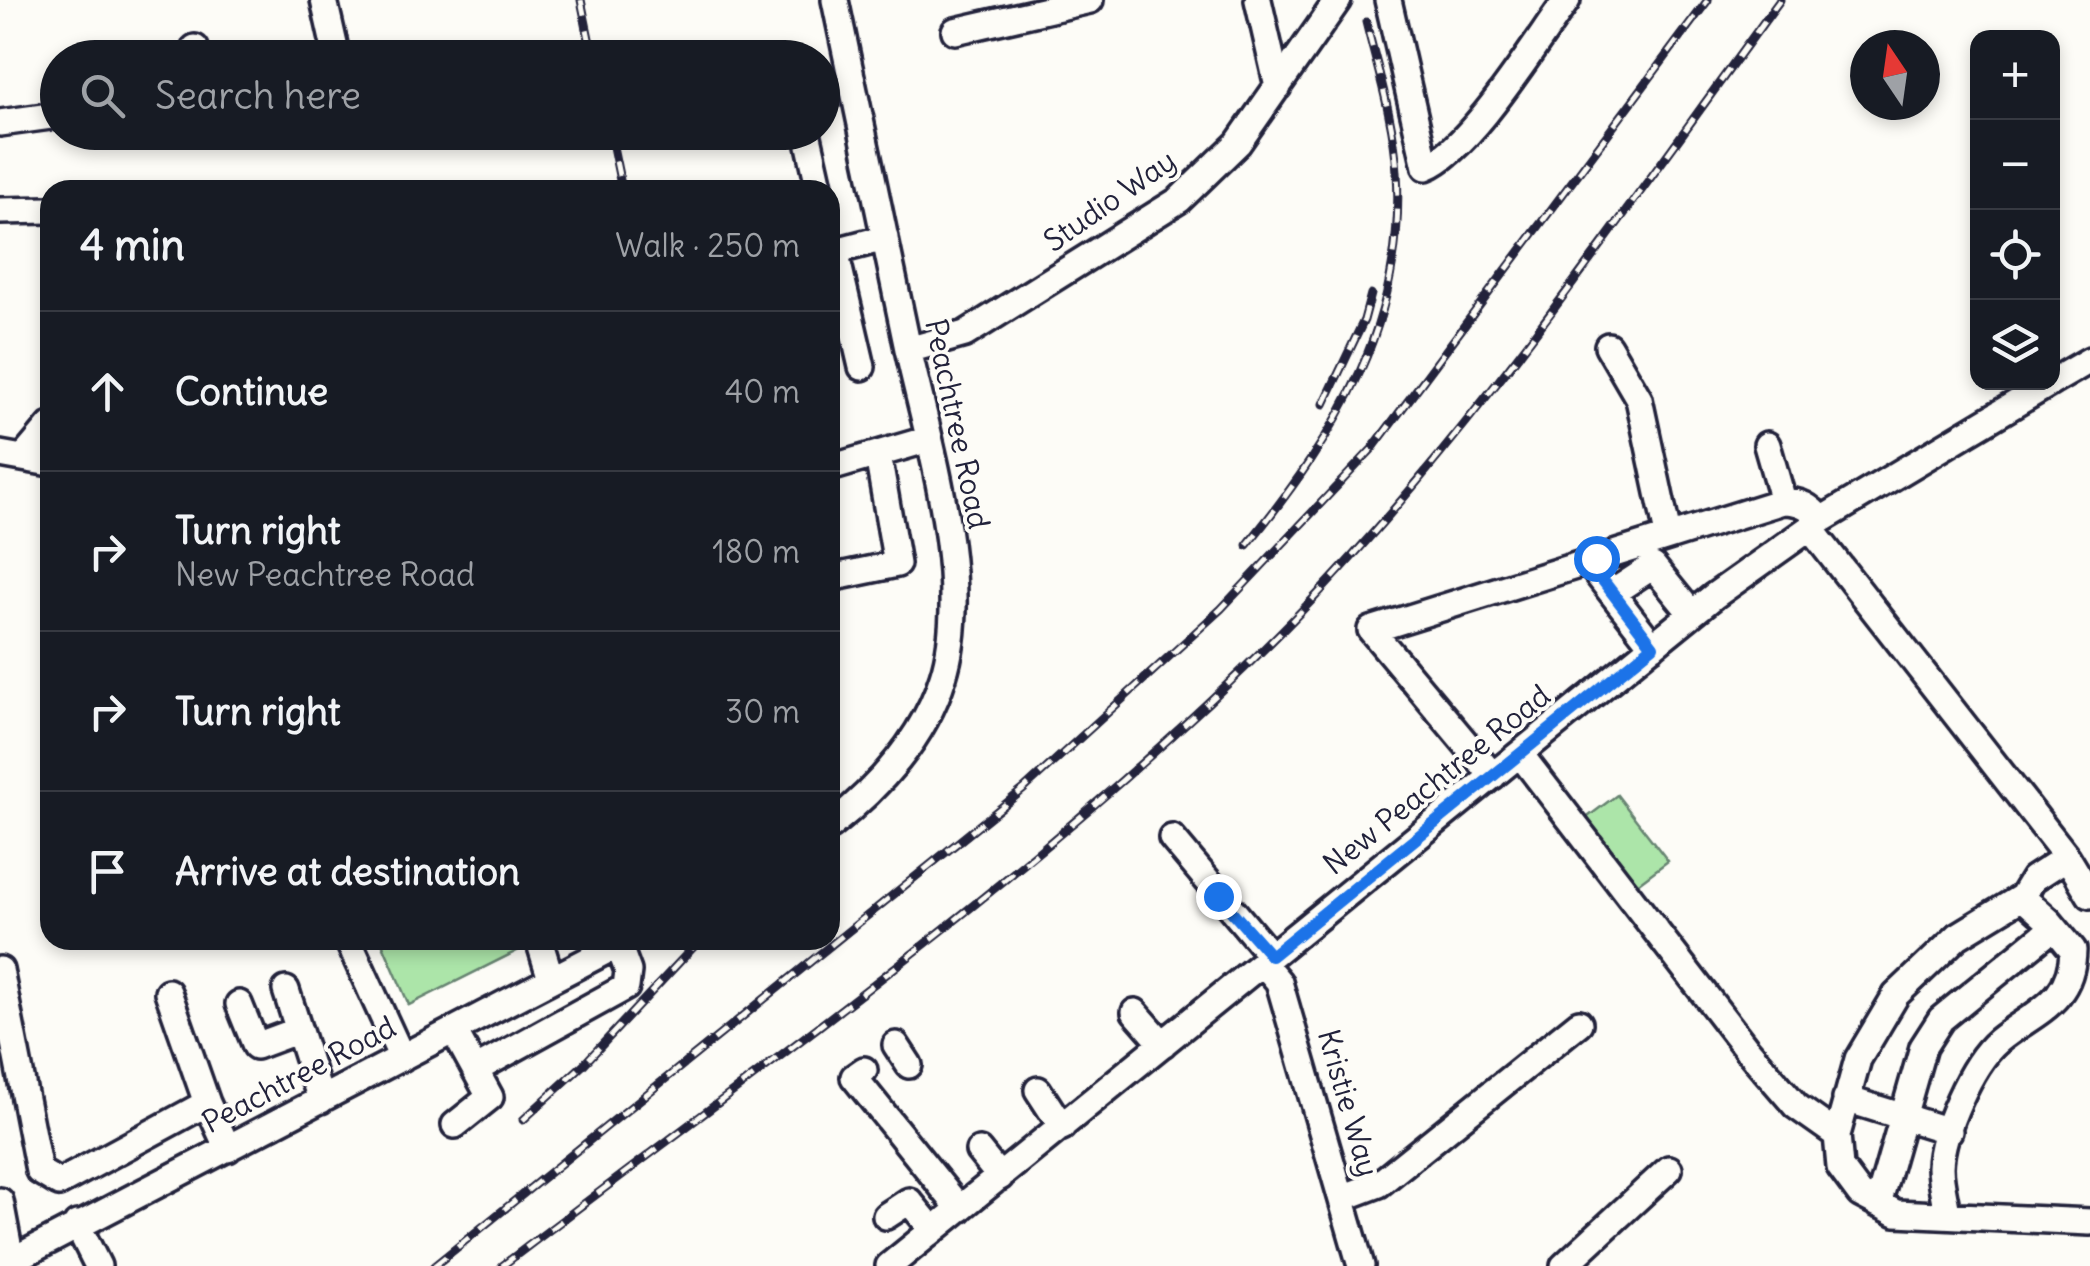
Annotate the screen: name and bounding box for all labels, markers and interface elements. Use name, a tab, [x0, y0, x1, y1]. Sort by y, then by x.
north arrow	[1850, 30, 1940, 120]
map controls	[1970, 30, 2060, 390]
button: +	[1970, 30, 2060, 120]
search box	[40, 40, 840, 150]
icon: search	[75, 68, 130, 123]
text: Search here	[155, 72, 361, 119]
button: −	[1970, 120, 2060, 210]
street label: Studio Way	[1036, 141, 1183, 259]
button: locate	[1970, 210, 2060, 300]
text: 4 min	[80, 219, 185, 271]
text: Walk · 250 m	[615, 225, 800, 266]
button: layers	[1970, 300, 2060, 390]
street label: Peachtree Road	[917, 315, 999, 532]
icon: ahead	[80, 364, 135, 419]
text: Continue	[175, 368, 328, 415]
text: 40 m	[725, 371, 800, 412]
text: Turn right	[175, 507, 341, 554]
icon: right	[80, 524, 135, 579]
text: 180 m	[712, 531, 800, 572]
route start	[1574, 536, 1620, 582]
text: New Peachtree Road	[175, 554, 475, 595]
street label: New Peachtree Road	[1315, 676, 1558, 882]
icon: right	[80, 684, 135, 739]
text: Turn right	[175, 688, 341, 735]
text: 30 m	[725, 691, 800, 732]
icon: arrive	[80, 844, 135, 899]
text: Arrive at destination	[175, 848, 520, 895]
route end	[1196, 874, 1242, 920]
street label: Peachtree Road	[195, 1007, 402, 1141]
street label: Kristie Way	[1310, 1025, 1388, 1181]

